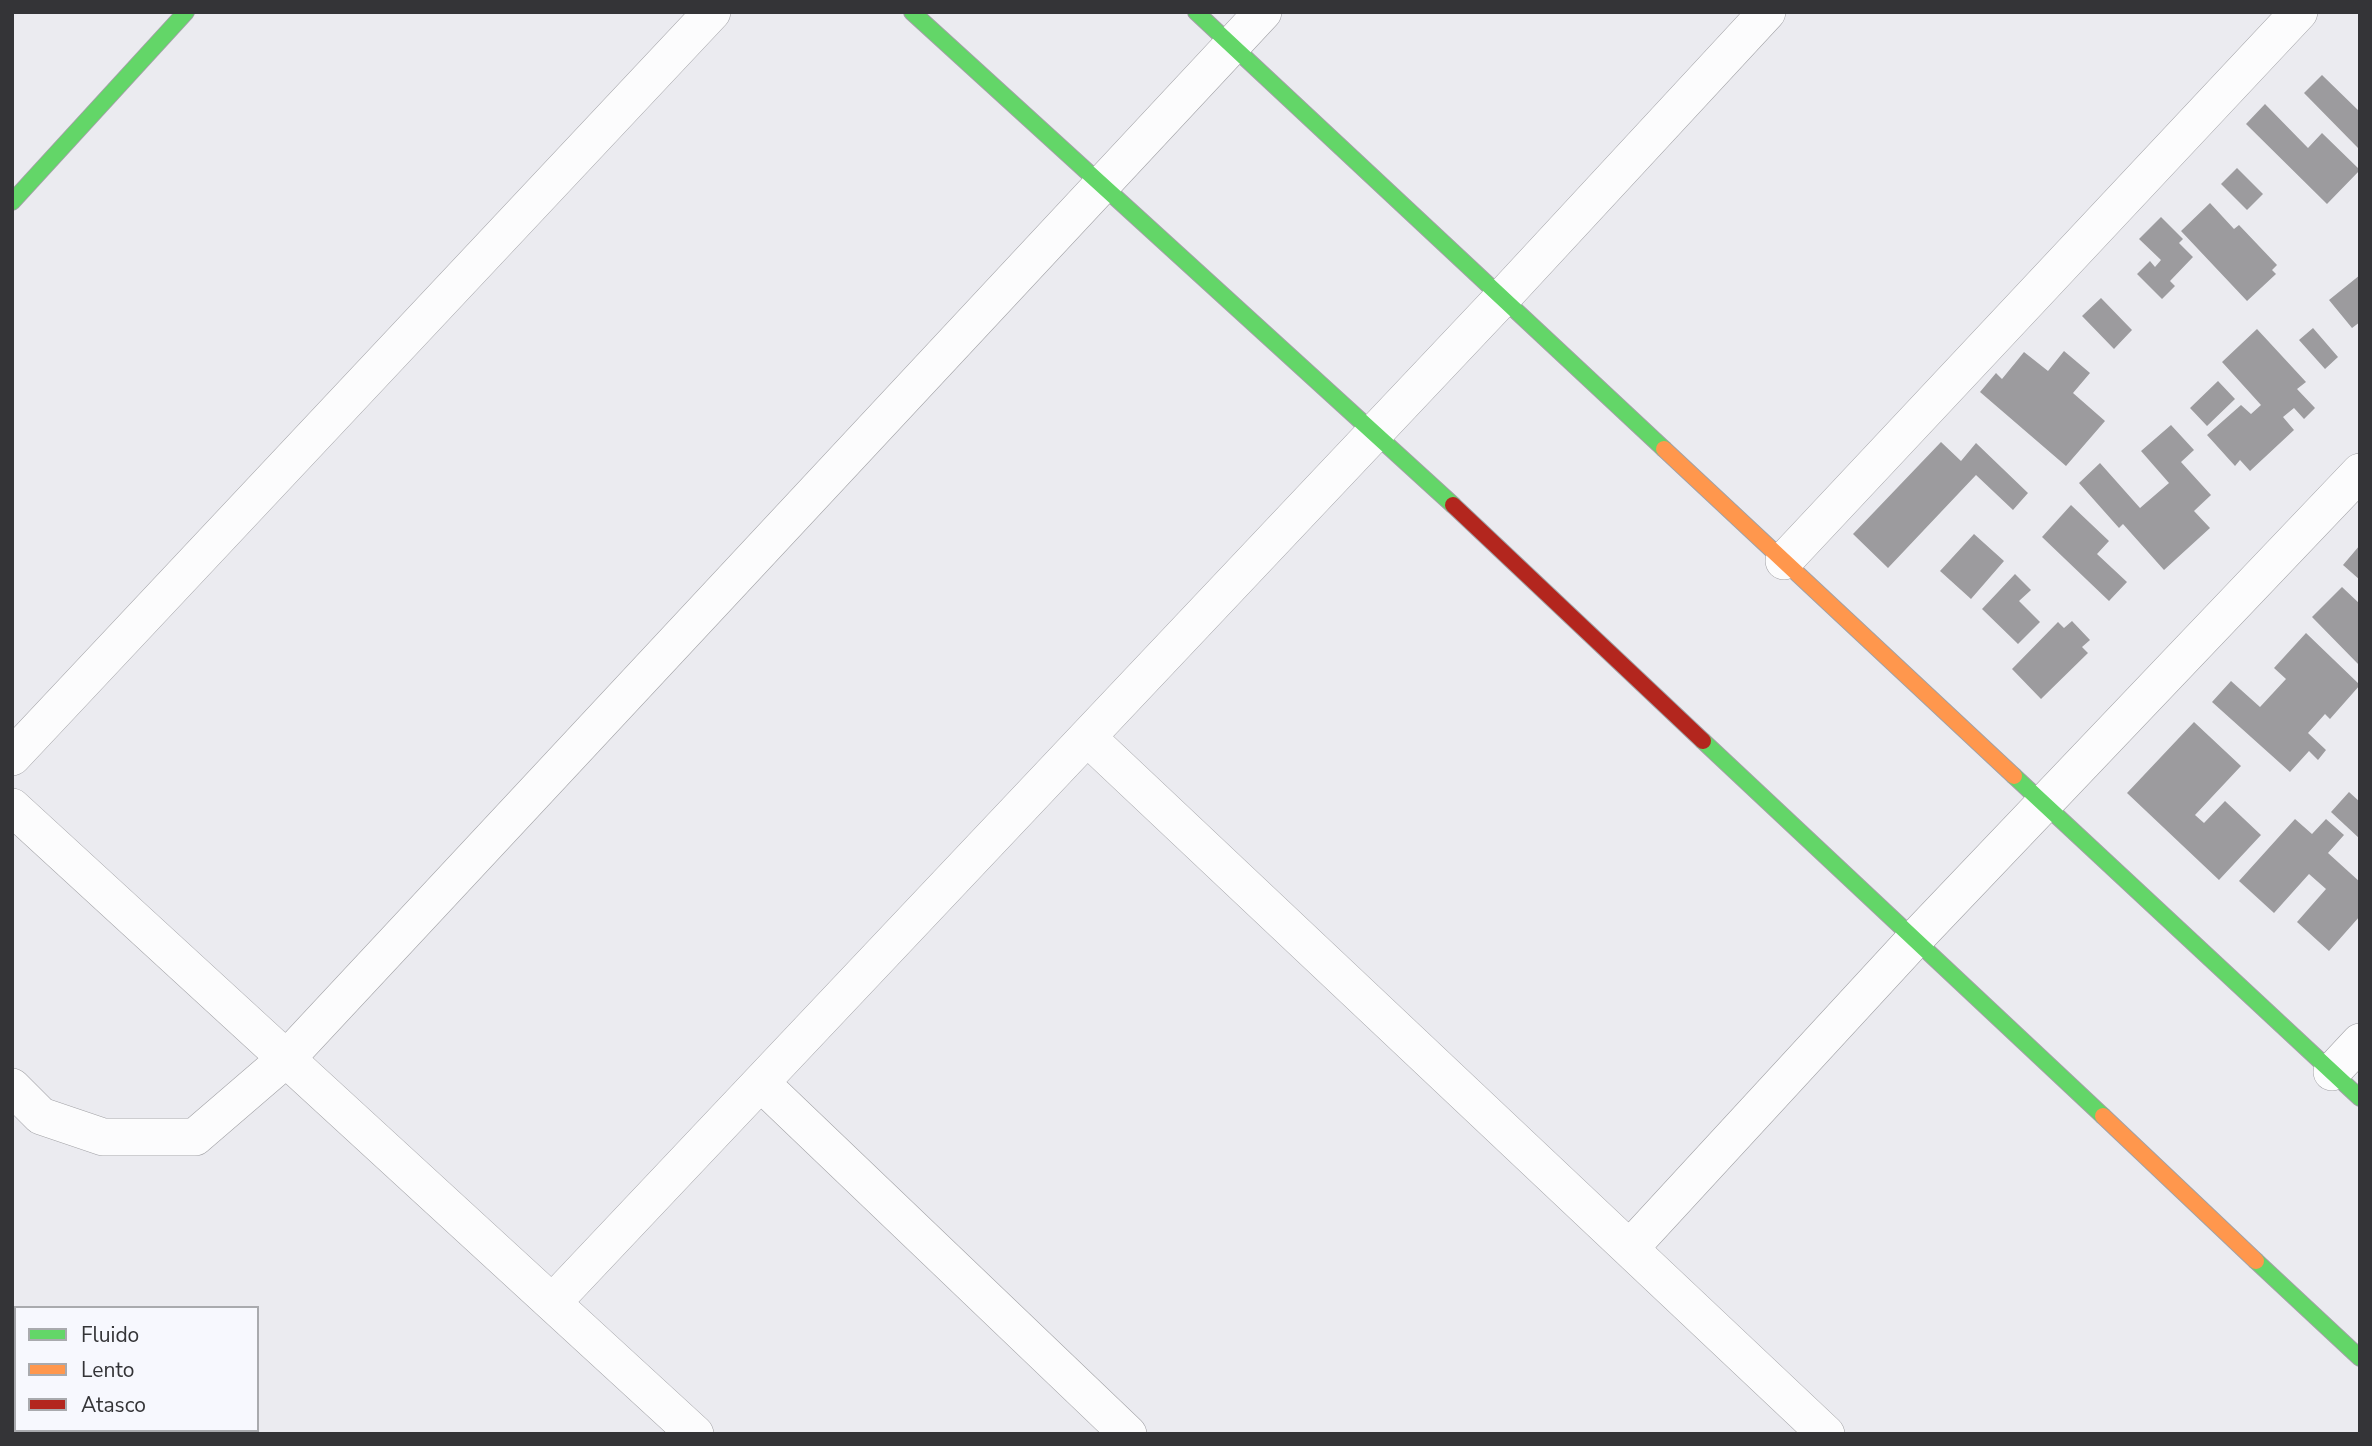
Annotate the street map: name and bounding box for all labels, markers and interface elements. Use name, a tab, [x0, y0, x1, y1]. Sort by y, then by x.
legend	[14, 1306, 259, 1432]
text: Fluido	[81, 1321, 139, 1349]
text: Lento	[81, 1356, 134, 1384]
text: Atasco	[81, 1391, 146, 1419]

